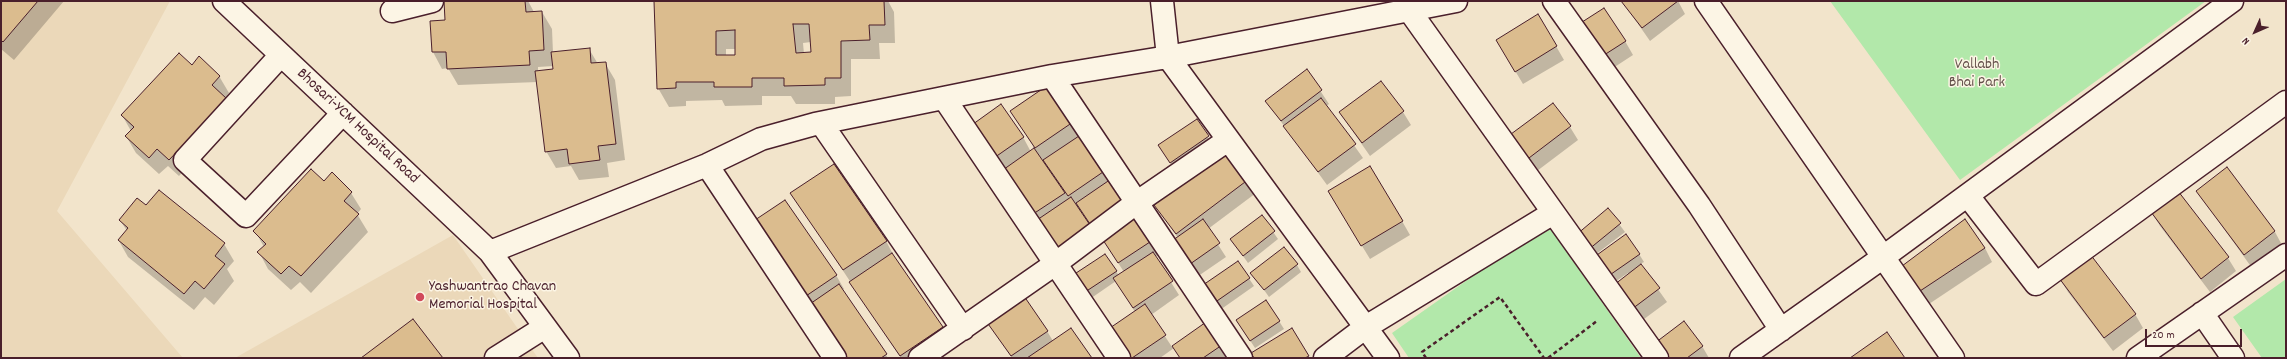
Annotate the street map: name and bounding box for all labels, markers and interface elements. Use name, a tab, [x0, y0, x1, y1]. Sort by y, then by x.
north arrow	[2235, 12, 2275, 52]
text: N	[2239, 33, 2254, 48]
park label: Vallabh Bhai Park	[1949, 56, 2005, 94]
street label: Bhosari-YCM Hospital Road	[292, 65, 422, 189]
place label: Yashwantrao Chavan Memorial Hospital	[429, 278, 556, 316]
marker: Yashwantrao Chavan Memorial Hospital	[414, 291, 426, 303]
scale bar	[2147, 321, 2244, 347]
text: 20 m	[2152, 327, 2175, 344]

